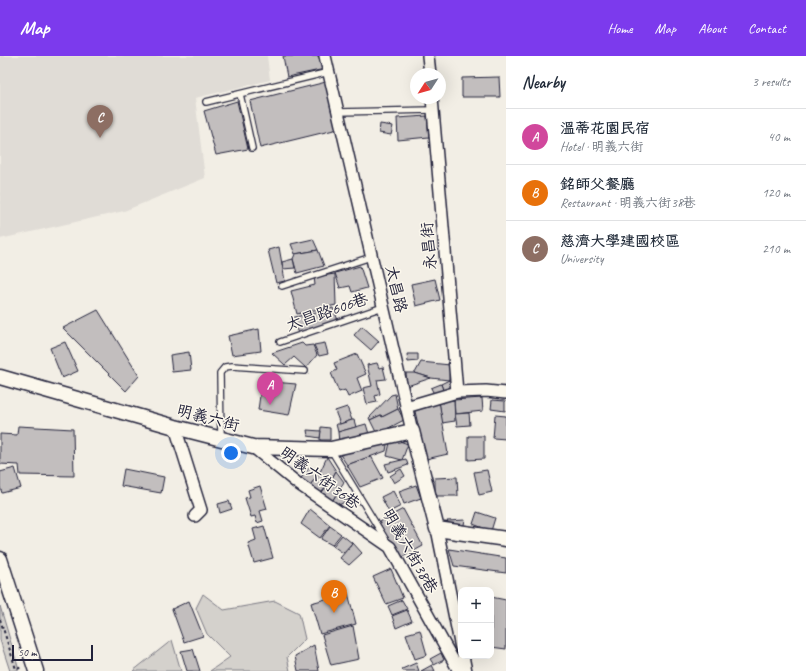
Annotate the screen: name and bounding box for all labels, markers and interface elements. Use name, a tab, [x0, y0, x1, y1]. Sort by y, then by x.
text: Map	[20, 16, 50, 40]
text: Home	[607, 20, 633, 37]
text: Map	[655, 20, 676, 37]
text: About	[698, 20, 726, 37]
text: Contact	[748, 20, 786, 37]
north arrow	[410, 68, 446, 104]
text: Nearby	[522, 72, 565, 93]
text: 3 results	[752, 74, 790, 90]
pin: C	[87, 105, 113, 138]
text: 溫蒂花園民宿	[560, 119, 650, 138]
text: A	[532, 129, 538, 145]
text: 40 m	[768, 129, 790, 145]
text: Hotel · 明義六街	[560, 139, 643, 155]
text: 銘師父餐廳	[560, 175, 635, 194]
text: B	[532, 185, 538, 201]
text: 120 m	[762, 185, 790, 201]
text: Restaurant · 明義六街38巷	[560, 195, 696, 211]
street label: 永昌街	[417, 221, 441, 271]
text: 慈濟大學建國校區	[560, 232, 680, 251]
text: C	[532, 241, 538, 257]
text: 210 m	[762, 241, 790, 257]
text: University	[560, 251, 603, 267]
street label: 太昌路	[381, 263, 411, 315]
street label: 太昌路606巷	[283, 289, 371, 335]
pin: A	[257, 372, 283, 405]
street label: 明義六街	[174, 400, 242, 436]
street label: 明義六街36巷	[276, 442, 364, 514]
your location	[221, 443, 241, 463]
street label: 明義六街38巷	[378, 505, 442, 597]
pin: B	[321, 580, 347, 613]
map controls	[458, 587, 494, 659]
button: +	[458, 587, 494, 623]
button: −	[458, 623, 494, 659]
scale bar	[12, 643, 93, 662]
text: 50 m	[18, 645, 37, 659]

